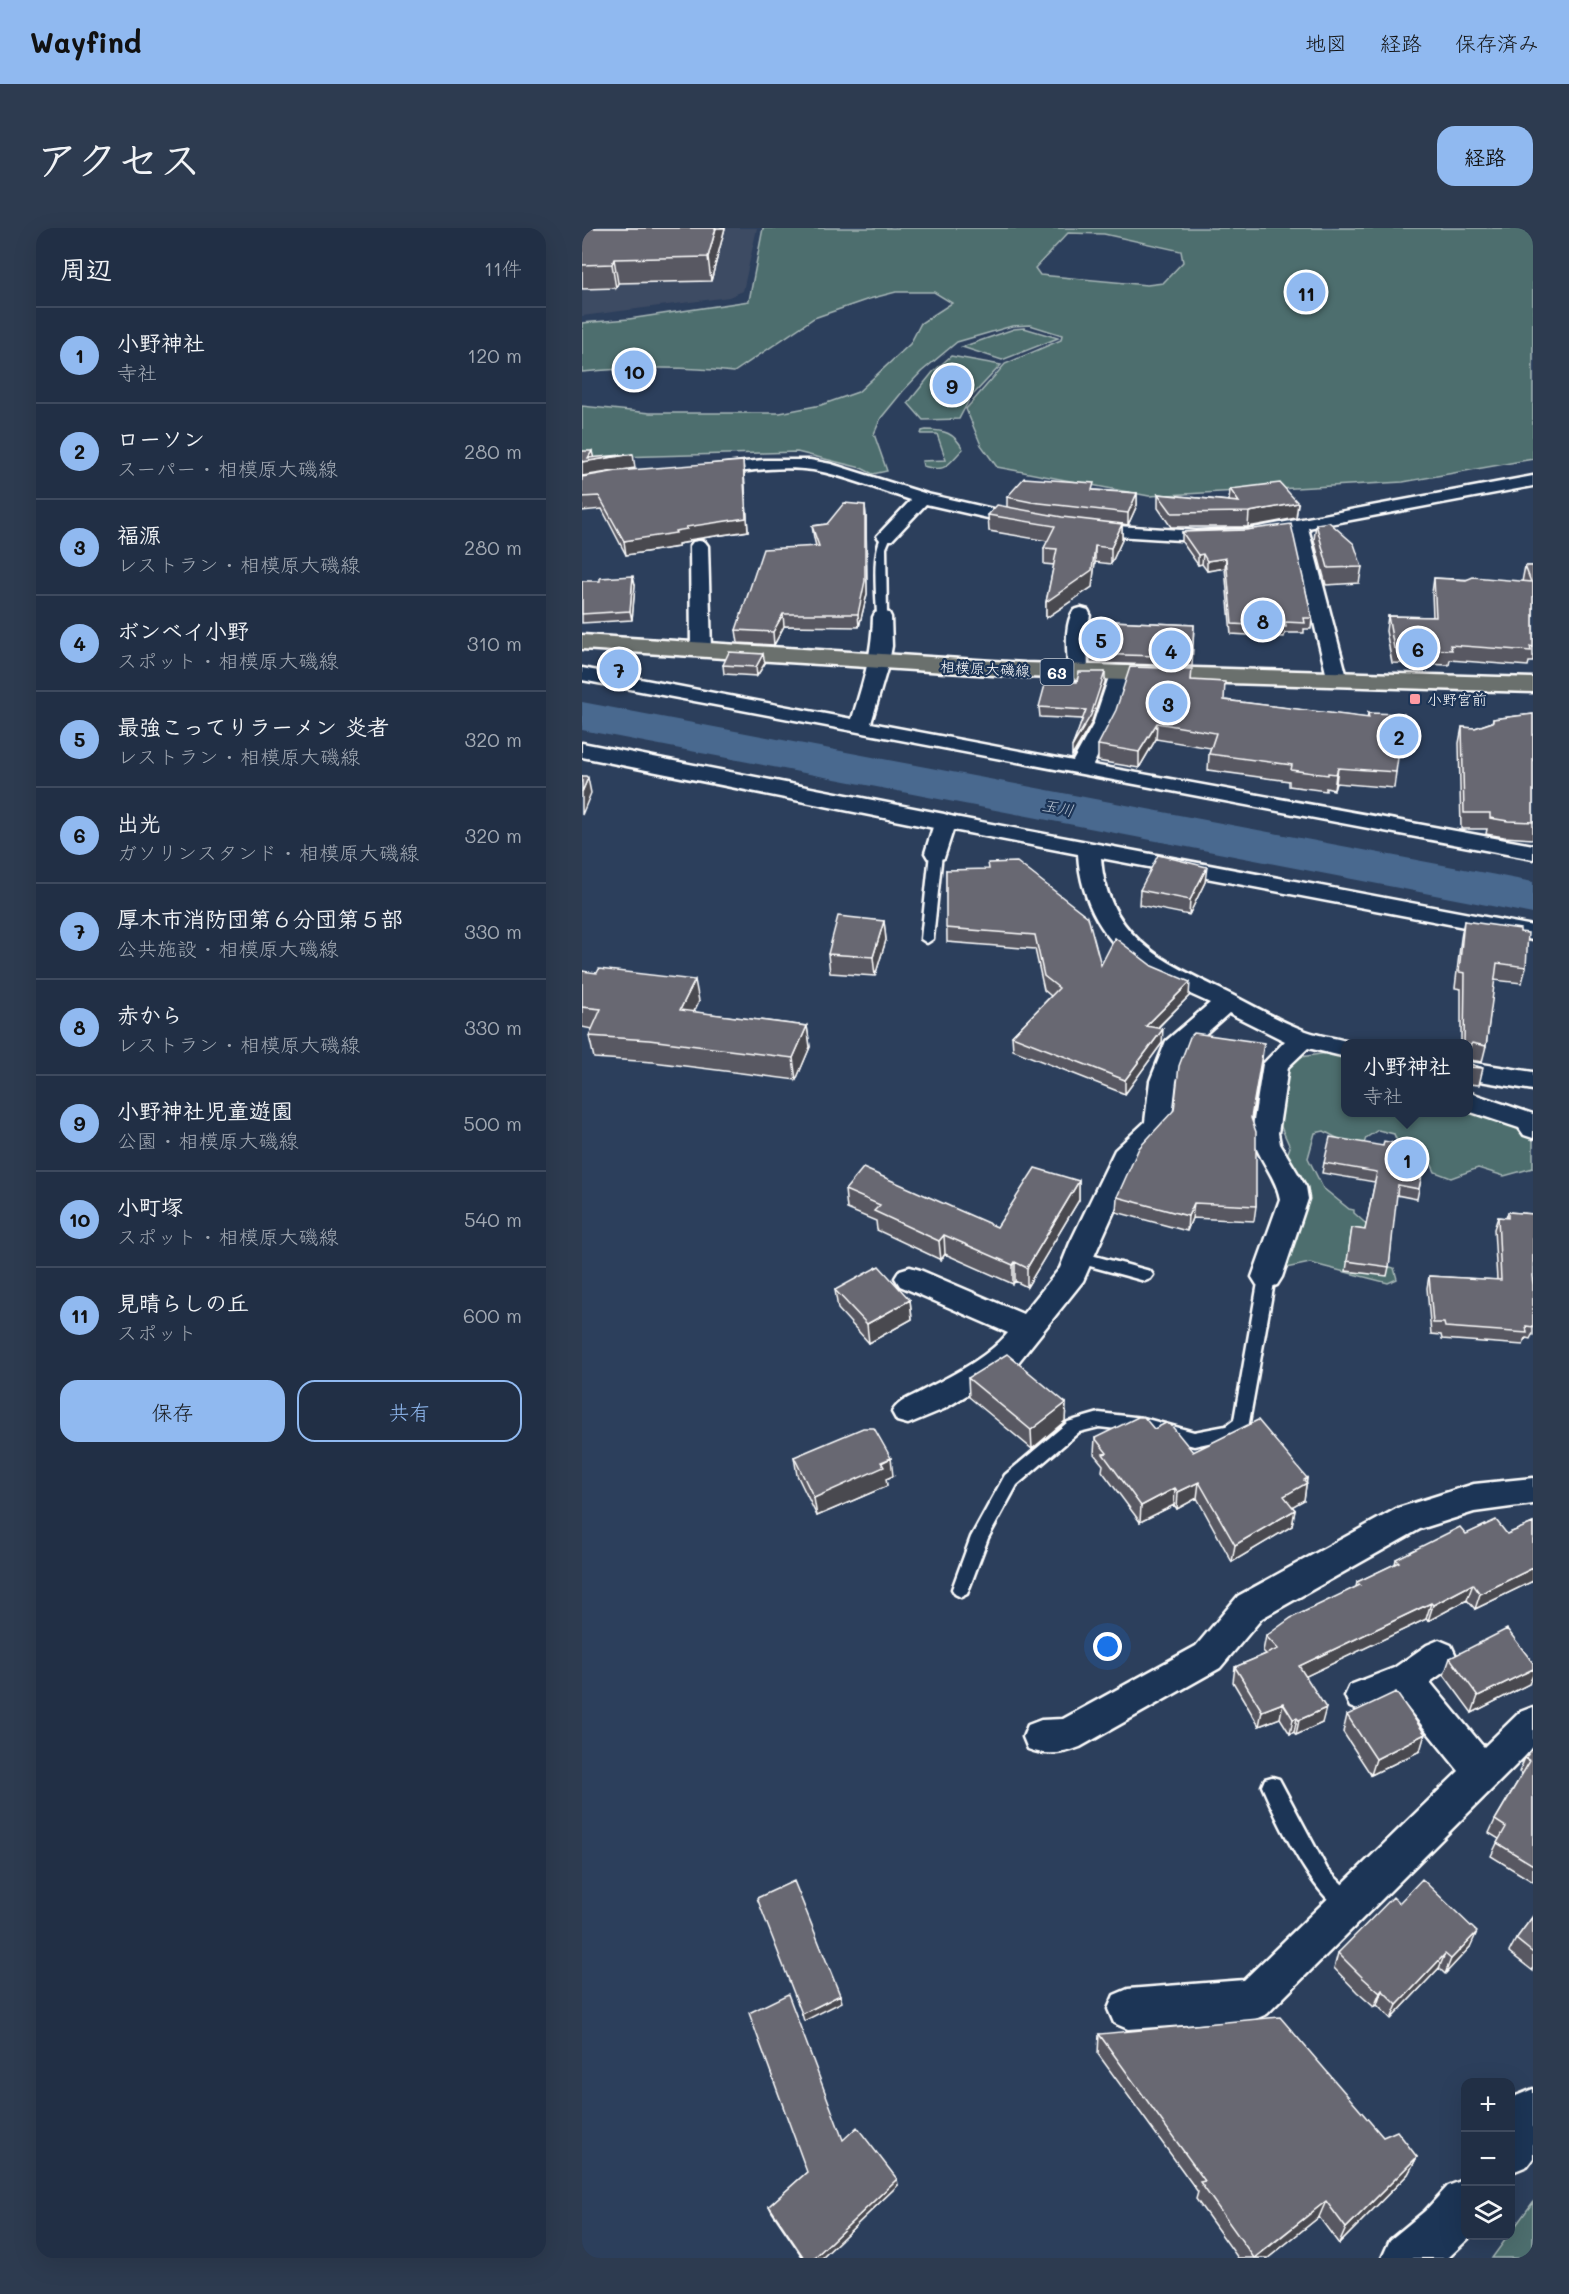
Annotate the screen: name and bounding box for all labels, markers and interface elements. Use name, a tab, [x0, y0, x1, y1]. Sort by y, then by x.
text: Wayfind	[30, 24, 141, 60]
text: 地図	[1305, 29, 1347, 56]
text: 経路	[1380, 29, 1422, 56]
text: 保存済み	[1455, 29, 1539, 56]
button: 経路	[1437, 126, 1533, 186]
text: アクセス	[36, 131, 201, 186]
text: 周辺	[60, 252, 112, 286]
text: 11件	[484, 255, 522, 281]
pin: 11	[1286, 270, 1326, 314]
text: 小野神社	[117, 328, 205, 357]
text: 1	[75, 342, 84, 368]
text: 120 m	[467, 342, 522, 368]
pin: 10	[614, 348, 654, 392]
text: 寺社	[117, 359, 157, 385]
pin: 9	[932, 362, 971, 408]
text: ローソン	[117, 424, 205, 453]
text: 2	[74, 438, 85, 464]
text: 280 m	[464, 438, 522, 464]
text: スーパー · 相模原大磯線	[117, 455, 338, 481]
text: 福源	[117, 520, 161, 549]
text: 3	[74, 534, 86, 560]
text: 280 m	[464, 534, 522, 560]
text: レストラン · 相模原大磯線	[117, 551, 360, 577]
pin: 8	[1244, 598, 1282, 642]
text: ボンベイ小野	[117, 616, 249, 645]
pin: 5	[1082, 616, 1120, 662]
pin: 6	[1398, 626, 1438, 670]
pin: 4	[1152, 628, 1190, 672]
text: 4	[73, 630, 86, 656]
text: 310 m	[467, 630, 522, 656]
pin: 7	[600, 646, 639, 692]
text: スポット · 相模原大磯線	[117, 647, 339, 673]
street label: 相模原大磯線	[940, 656, 1030, 680]
road number: 63	[1040, 659, 1074, 685]
pin: 3	[1148, 680, 1188, 726]
place label: 小野宮前	[1427, 689, 1487, 709]
marker: 小野宮前	[1408, 692, 1422, 706]
text: 最強こってりラーメン 炎者	[117, 712, 389, 741]
pin: 2	[1380, 714, 1418, 758]
text: 5	[74, 726, 85, 752]
text: 320 m	[464, 726, 522, 752]
text: レストラン · 相模原大磯線	[117, 743, 360, 769]
water label: 玉川	[1040, 794, 1076, 820]
text: 出光	[117, 808, 161, 837]
text: 6	[73, 822, 86, 848]
text: 320 m	[464, 822, 522, 848]
text: ガソリンスタンド · 相模原大磯線	[117, 839, 419, 865]
text: 厚木市消防団第６分団第５部	[117, 904, 403, 933]
text: 7	[74, 918, 85, 944]
text: 330 m	[464, 918, 522, 944]
text: 公共施設 · 相模原大磯線	[117, 935, 339, 961]
text: 赤から	[117, 1000, 183, 1029]
text: 8	[73, 1014, 86, 1040]
text: 330 m	[464, 1014, 522, 1040]
text: レストラン · 相模原大磯線	[117, 1031, 360, 1057]
popup	[1341, 1039, 1473, 1117]
text: 小野神社	[1363, 1051, 1451, 1080]
text: 寺社	[1363, 1082, 1403, 1108]
text: 小野神社児童遊園	[117, 1096, 293, 1125]
text: 9	[73, 1110, 86, 1136]
text: 500 m	[463, 1110, 522, 1136]
text: 公園 · 相模原大磯線	[117, 1127, 299, 1153]
pin: 1	[1388, 1136, 1426, 1182]
text: 小町塚	[117, 1192, 183, 1221]
text: 10	[69, 1206, 90, 1232]
text: 540 m	[464, 1206, 522, 1232]
text: スポット · 相模原大磯線	[117, 1223, 339, 1249]
text: 見晴らしの丘	[117, 1288, 249, 1317]
text: 11	[71, 1302, 88, 1328]
text: 600 m	[463, 1302, 522, 1328]
text: スポット	[117, 1319, 197, 1345]
button: 保存	[60, 1380, 285, 1442]
button: 共有	[297, 1380, 522, 1442]
your location	[1093, 1632, 1122, 1661]
map controls	[1461, 2078, 1515, 2240]
button: +	[1461, 2078, 1515, 2132]
button: −	[1461, 2132, 1515, 2186]
button: layers	[1461, 2186, 1515, 2240]

